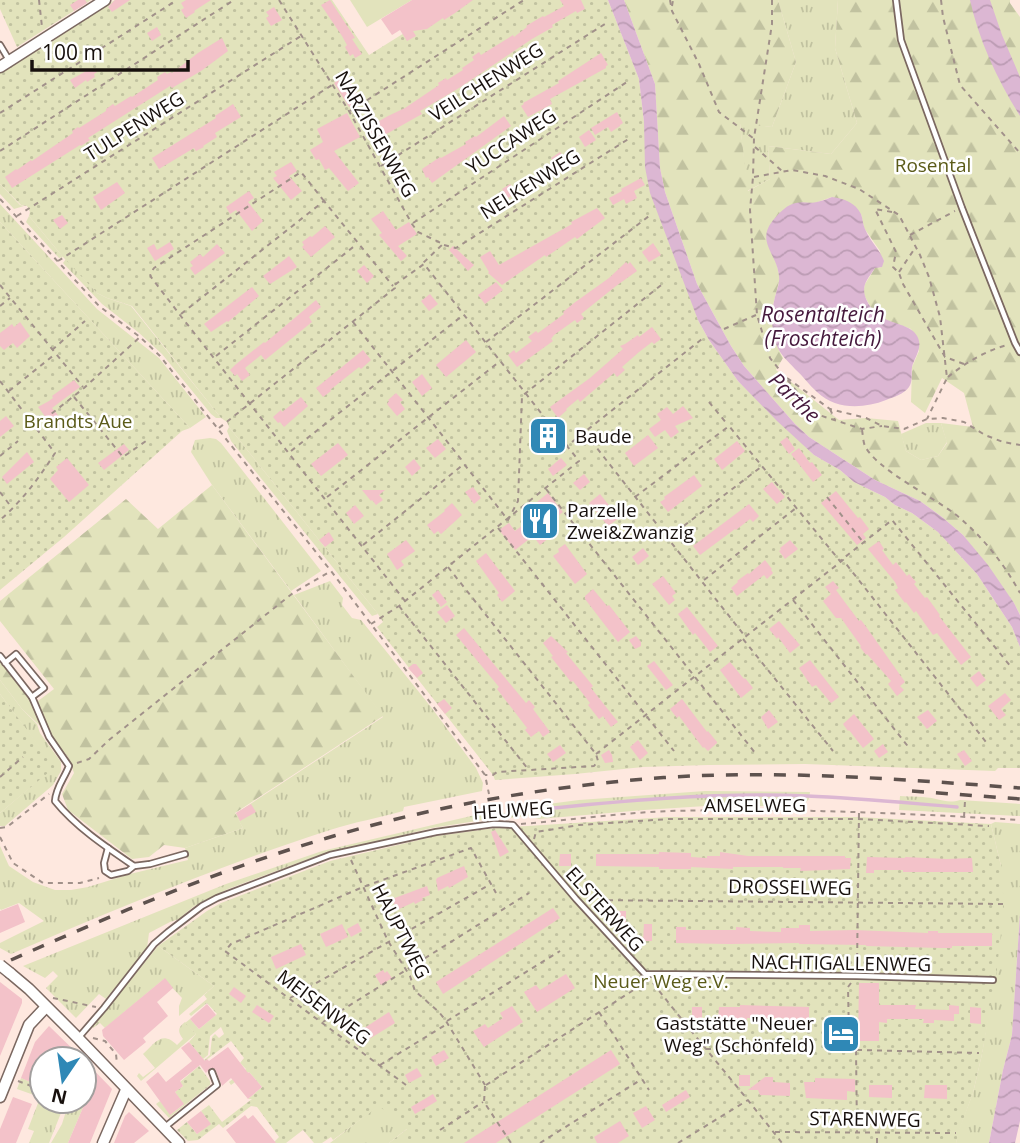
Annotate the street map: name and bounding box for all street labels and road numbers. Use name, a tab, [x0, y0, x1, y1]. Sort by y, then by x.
street label: VEILCHENWEG	[424, 37, 548, 127]
street label: NARZISSENWEG	[329, 66, 423, 202]
street label: TULPENWEG	[79, 85, 189, 167]
street label: YUCCAWEG	[461, 102, 561, 180]
street label: NELKENWEG	[475, 143, 585, 225]
street label: AMSELWEG	[704, 792, 806, 818]
street label: HEUWEG	[472, 794, 554, 826]
street label: ELSTERWEG	[560, 861, 650, 957]
street label: DROSSELWEG	[728, 873, 852, 901]
street label: HAUPTWEG	[366, 879, 436, 983]
street label: NACHTIGALLENWEG	[751, 948, 931, 978]
street label: MEISENWEG	[272, 963, 376, 1051]
street label: STARENWEG	[809, 1105, 921, 1133]

